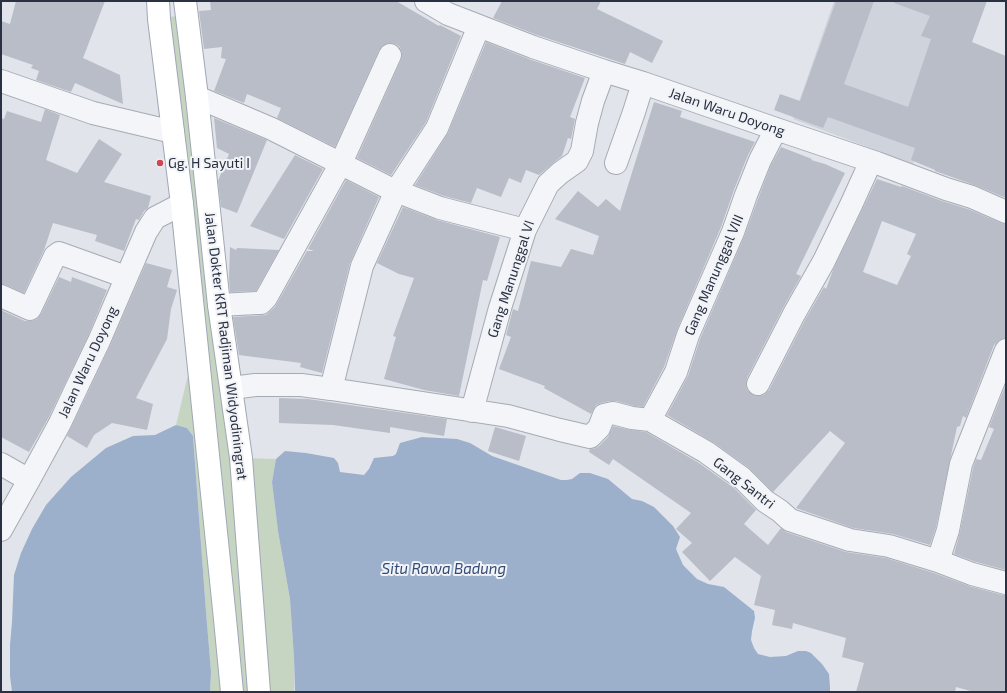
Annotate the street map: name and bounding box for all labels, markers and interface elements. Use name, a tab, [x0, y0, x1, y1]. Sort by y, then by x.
street label: Jalan Waru Doyong	[667, 84, 787, 140]
place label: Gg. H Sayuti I	[168, 155, 250, 171]
marker: Gg. H Sayuti I	[155, 158, 165, 168]
street label: Jalan Dokter KRT Radjiman Widyodiningrat	[201, 211, 251, 481]
street label: Gang Manunggal VIII	[681, 212, 747, 338]
street label: Gang Manunggal VI	[484, 218, 538, 340]
street label: Jalan Waru Doyong	[55, 303, 121, 421]
street label: Gang Santri	[710, 454, 778, 512]
water label: Situ Rawa Badung	[382, 560, 506, 578]

